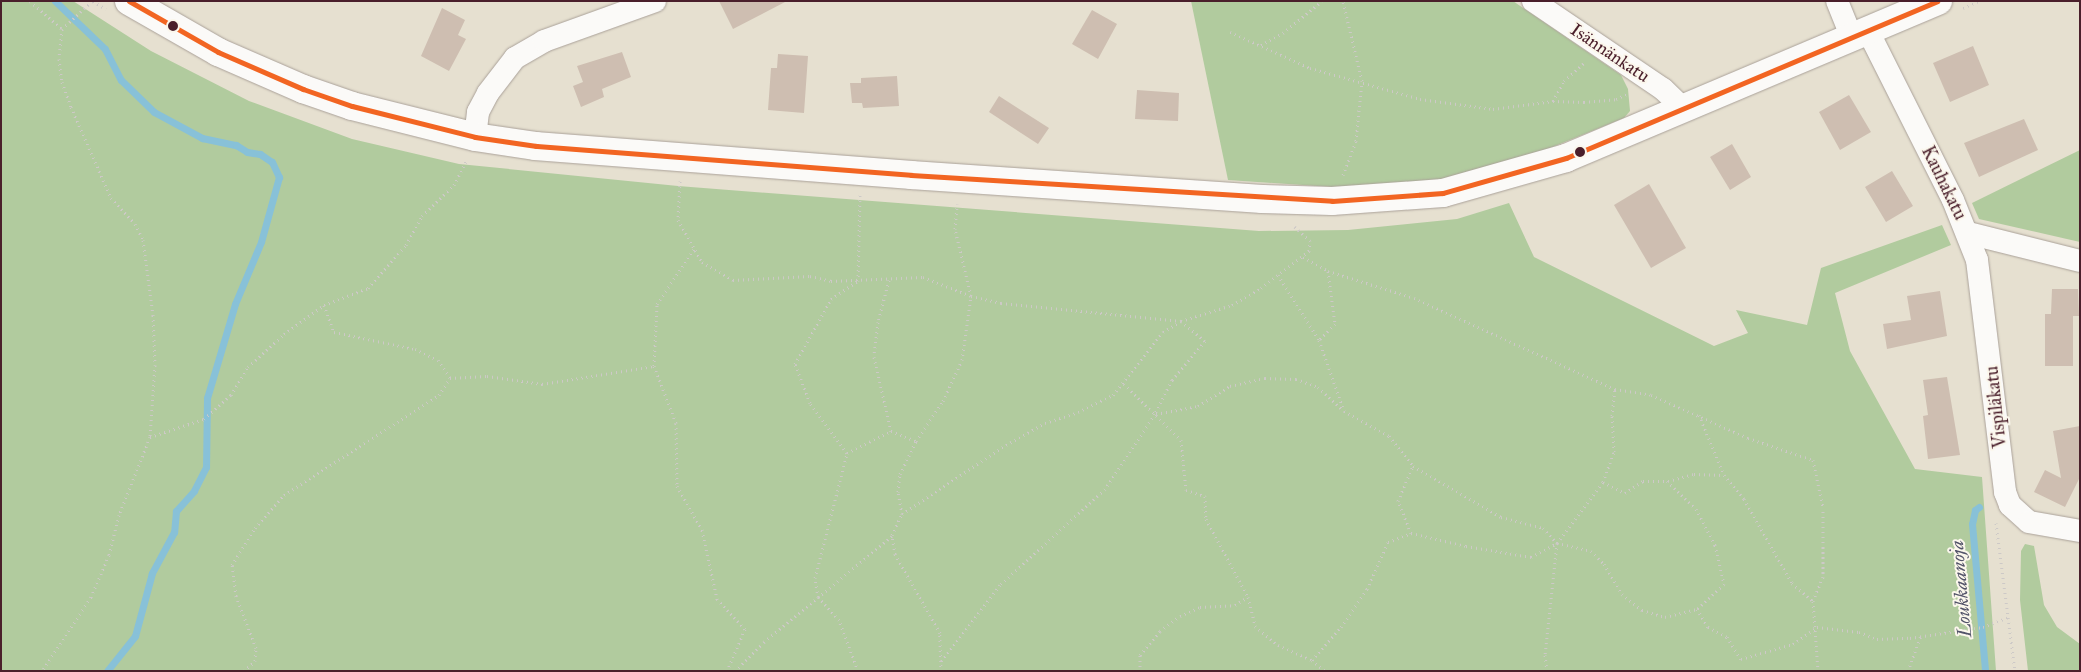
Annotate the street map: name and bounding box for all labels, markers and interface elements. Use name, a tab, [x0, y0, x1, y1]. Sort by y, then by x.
street label: Isännänkatu	[1566, 19, 1654, 87]
unlabelled marker	[168, 21, 178, 31]
street label: Kauhakatu	[1917, 143, 1971, 223]
unlabelled marker	[1575, 147, 1585, 157]
street label: Vispiläkatu	[1981, 365, 2011, 449]
water label: Loukkaanoja	[1945, 540, 1977, 638]

